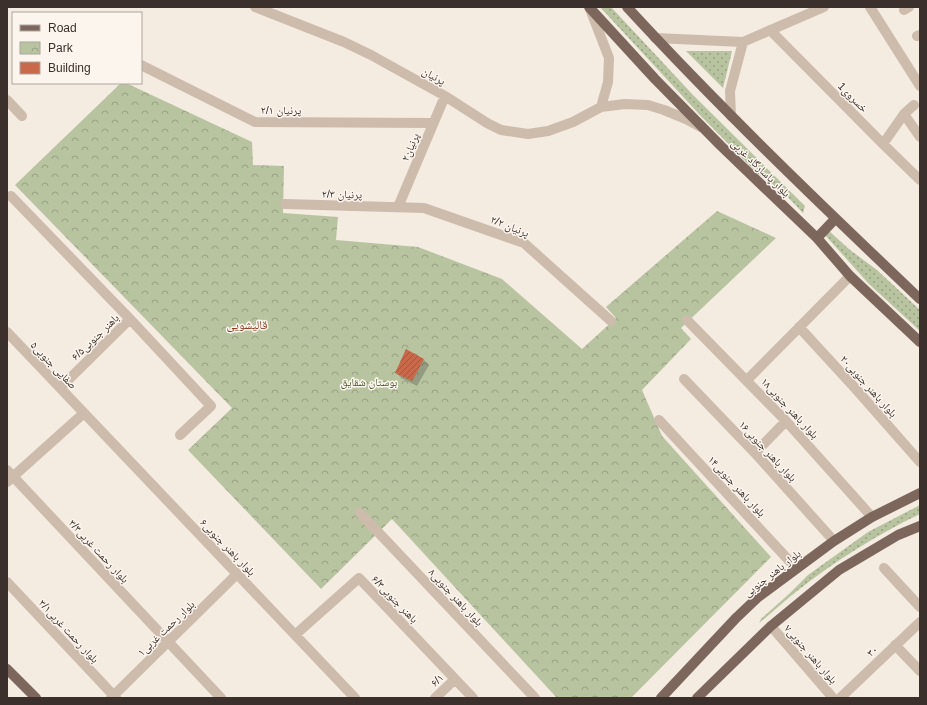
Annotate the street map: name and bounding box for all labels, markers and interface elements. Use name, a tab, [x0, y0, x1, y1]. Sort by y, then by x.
legend	[12, 12, 142, 84]
text: Road	[48, 21, 77, 35]
text: Park	[48, 41, 74, 55]
text: Building	[48, 61, 91, 75]
street label: پرنیان	[420, 65, 448, 88]
street label: خسروى1	[835, 80, 870, 115]
street label: پرنیان ۲/۱	[261, 104, 301, 117]
street label: پرنیان۲	[399, 131, 422, 163]
street label: بلوار پاسارگاد غربی	[728, 137, 793, 200]
street label: پرنیان ۲/۳	[322, 188, 363, 201]
street label: پرنیان ۲/۲	[489, 213, 531, 240]
street label: باهنر جنوبی۶/۵	[69, 312, 122, 363]
district label: قالیشویی	[227, 318, 267, 332]
street label: صفایی جنوبی۵	[28, 339, 79, 392]
street label: بلوار باهنر جنوبی۲۰	[837, 353, 900, 420]
street label: ۱۸بلوار باهنر جنوبی	[758, 375, 821, 442]
park label: بوستان شقایق	[341, 376, 397, 389]
street label: بلوار باهنر جنوبی۱۶	[736, 418, 799, 485]
street label: بلوار باهنر جنوبی۱۴	[705, 453, 768, 520]
street label: بلوار باهنر جنوبی۶	[197, 516, 258, 578]
street label: بلوار رحمت غربی۳/۳	[66, 517, 131, 586]
street label: بلوار باهنر جنوبی	[741, 547, 803, 600]
street label: ۸بلوار باهنر جنوبی	[426, 566, 486, 629]
street label: ۶/۳باهنر جنوبی	[369, 573, 420, 626]
street label: بلوار رحمت غربی۳/۱	[36, 597, 101, 666]
street label: بلوار رحمت غربی۱	[135, 598, 198, 659]
street label: بلوار باهنر جنوبی۷	[782, 622, 840, 686]
street label: ۳۰	[864, 643, 880, 659]
street label: ۶/۱	[428, 671, 446, 689]

